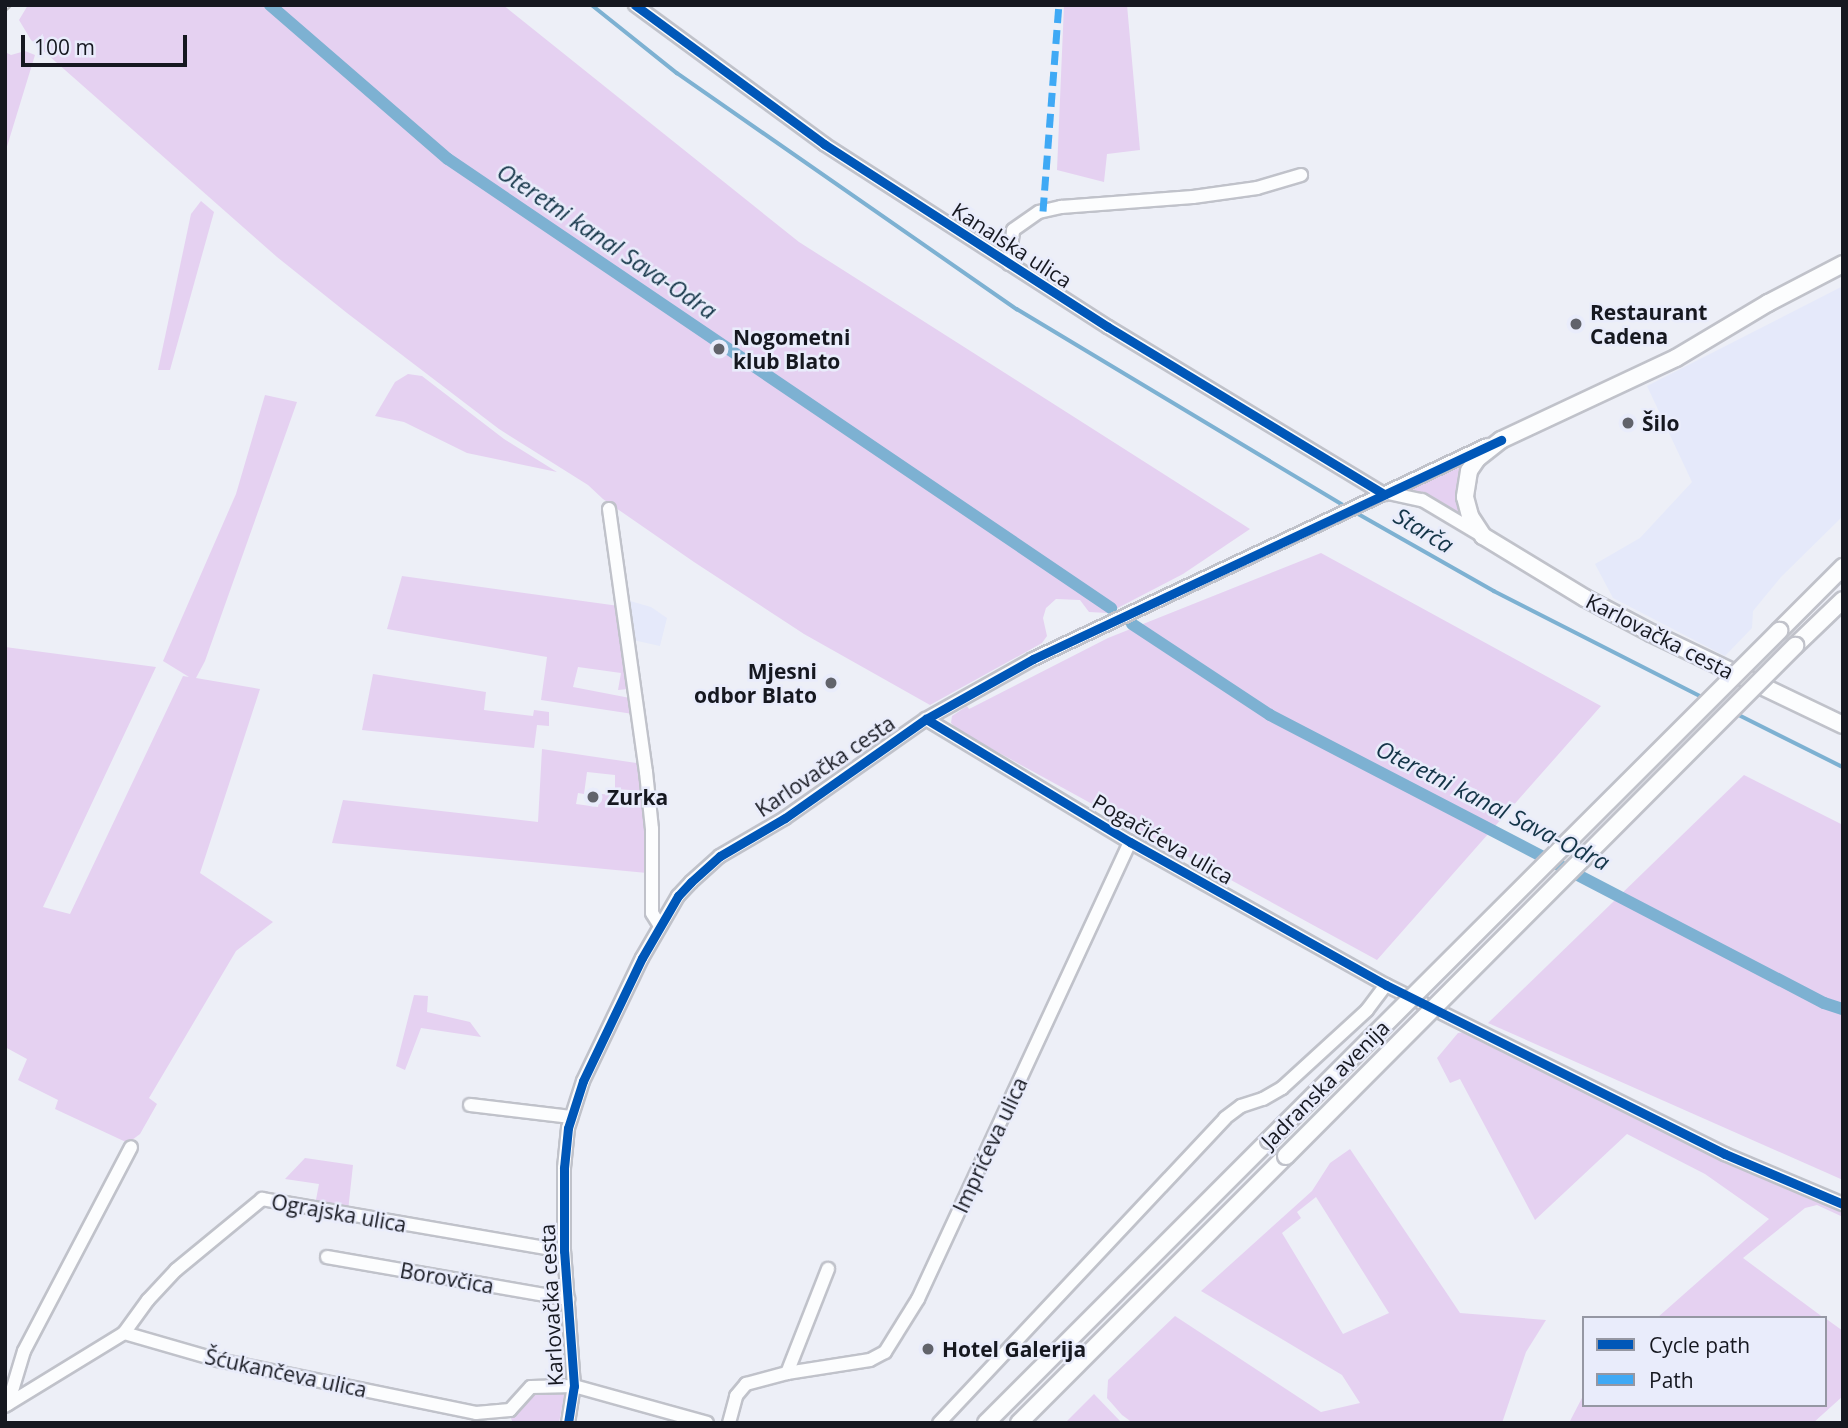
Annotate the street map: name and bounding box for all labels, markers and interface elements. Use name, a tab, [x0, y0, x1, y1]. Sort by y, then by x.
scale bar	[24, 21, 191, 65]
text: 100 m	[34, 33, 95, 61]
water label: Oteretni kanal Sava-Odra	[492, 157, 722, 325]
street label: Kanalska ulica	[947, 197, 1077, 293]
place label: Restaurant Cadena	[1590, 299, 1707, 349]
marker: Restaurant Cadena	[1568, 316, 1584, 332]
place label: Nogometni klub Blato	[733, 324, 850, 374]
marker: Nogometni klub Blato	[711, 341, 727, 357]
place label: Šilo	[1642, 410, 1679, 436]
marker: Šilo	[1620, 415, 1636, 431]
water label: Starča	[1389, 502, 1459, 558]
street label: Karlovačka cesta	[1582, 588, 1738, 684]
place label: Mjesni odbor Blato	[694, 658, 817, 708]
marker: Mjesni odbor Blato	[823, 675, 839, 691]
street label: Karlovačka cesta	[751, 710, 899, 822]
water label: Oteretni kanal Sava-Odra	[1372, 734, 1614, 876]
place label: Zurka	[607, 784, 668, 810]
street label: Pogačićeva ulica	[1088, 788, 1238, 890]
marker: Zurka	[585, 789, 601, 805]
street label: Jadranska avenija	[1256, 1015, 1394, 1153]
street label: Imprićeva ulica	[948, 1073, 1032, 1217]
street label: Ograjska ulica	[270, 1189, 408, 1237]
street label: Karlovačka cesta	[534, 1223, 568, 1387]
street label: Borovčica	[398, 1257, 496, 1299]
legend	[1582, 1316, 1827, 1407]
text: Cycle path	[1649, 1331, 1750, 1359]
place label: Hotel Galerija	[942, 1336, 1086, 1362]
marker: Hotel Galerija	[920, 1341, 936, 1357]
street label: Šćukančeva ulica	[203, 1344, 369, 1402]
text: Path	[1649, 1366, 1694, 1394]

